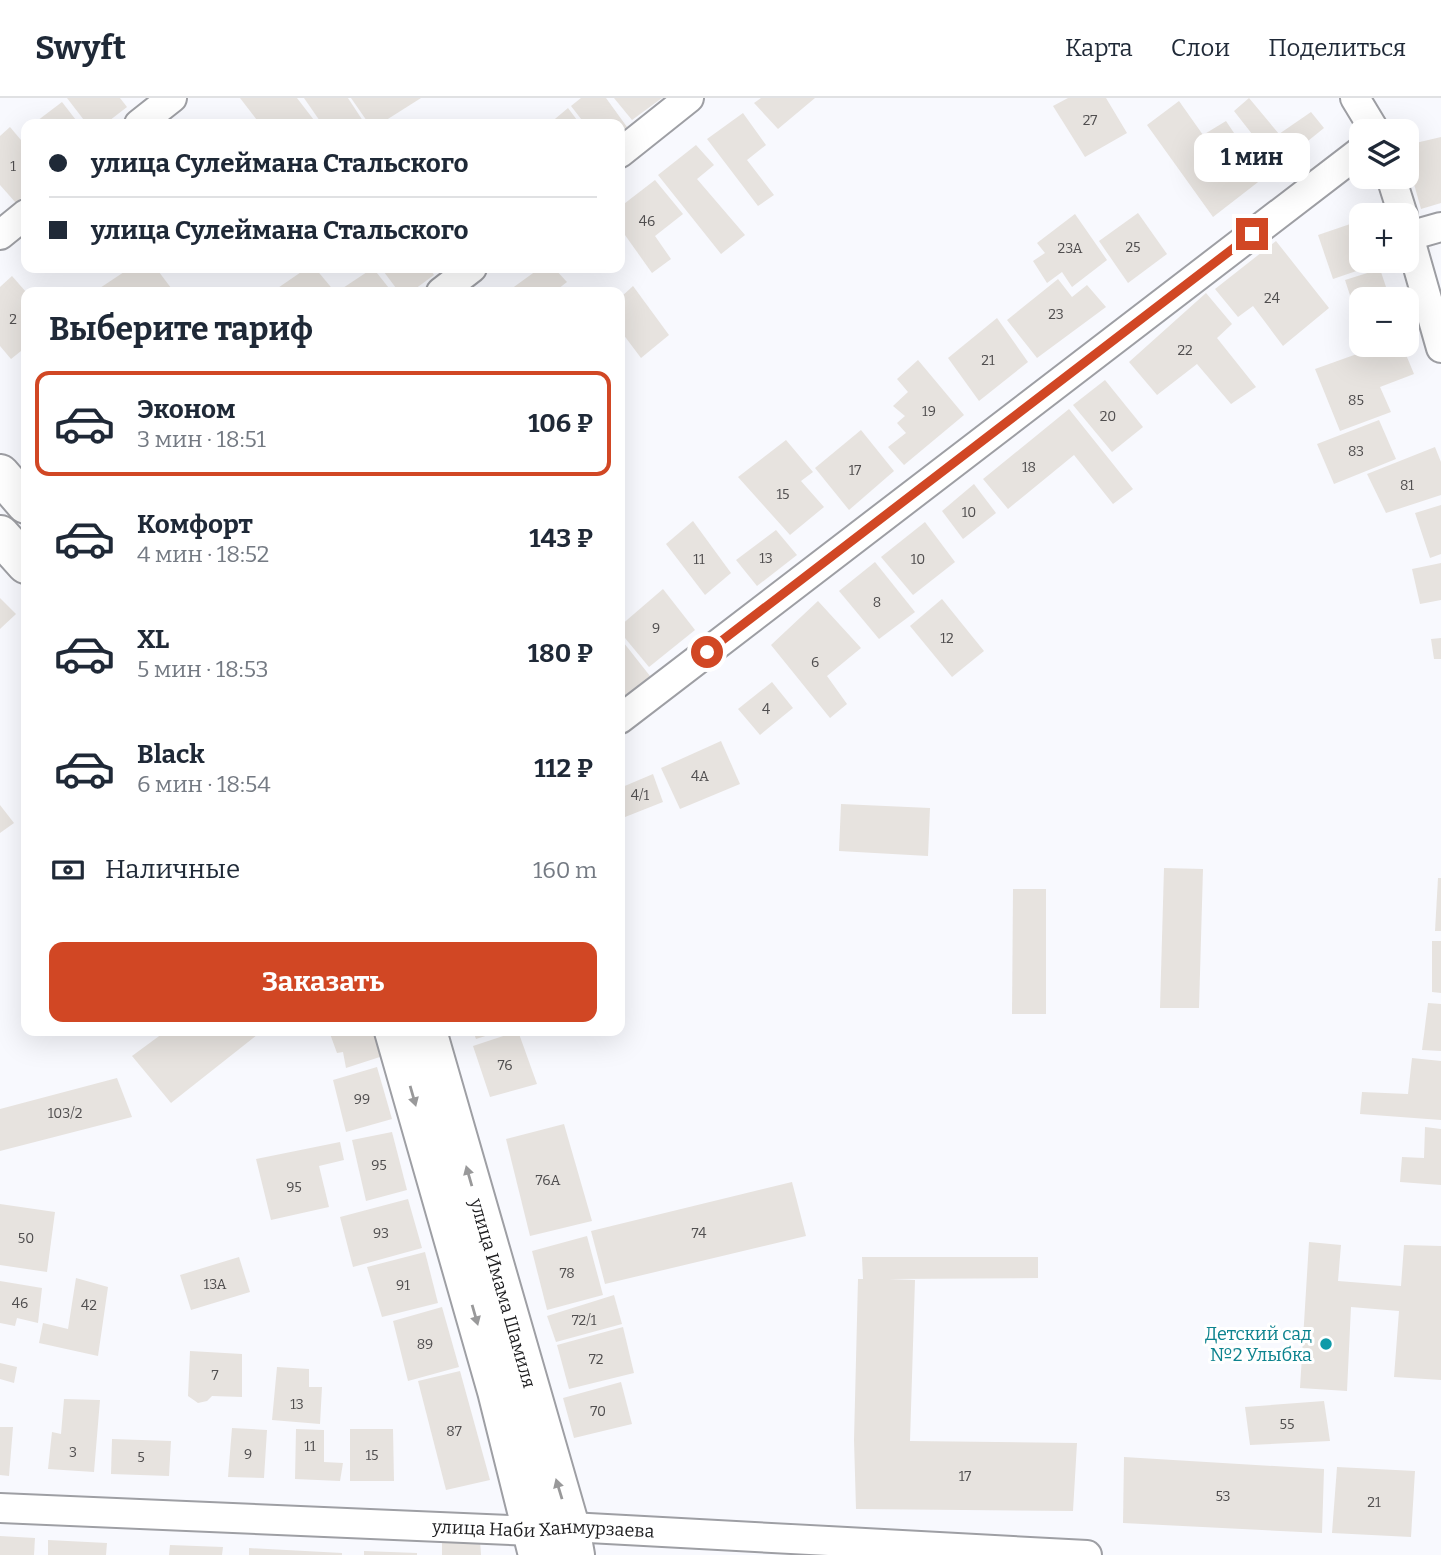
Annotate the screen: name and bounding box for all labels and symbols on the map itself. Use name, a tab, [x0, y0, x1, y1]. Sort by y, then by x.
house number: 27	[1083, 112, 1097, 129]
callout: 1 мин	[1194, 132, 1310, 181]
house number: 1	[10, 158, 16, 175]
house number: 46	[639, 213, 655, 230]
route end	[1236, 218, 1268, 250]
house number: 25	[1125, 239, 1141, 256]
house number: 23А	[1058, 240, 1083, 257]
house number: 24	[1264, 290, 1280, 307]
house number: 23	[1048, 306, 1064, 323]
house number: 2	[9, 311, 17, 328]
house number: 22	[1177, 342, 1193, 359]
house number: 21	[981, 352, 995, 369]
house number: 85	[1348, 392, 1364, 409]
house number: 19	[922, 403, 936, 420]
house number: 20	[1100, 408, 1116, 425]
house number: 83	[1348, 443, 1364, 460]
house number: 18	[1022, 459, 1036, 476]
house number: 17	[849, 462, 861, 479]
house number: 81	[1400, 477, 1414, 494]
house number: 15	[776, 486, 790, 503]
house number: 10	[962, 504, 976, 521]
house number: 13	[759, 550, 773, 567]
house number: 11	[693, 551, 705, 568]
house number: 10	[911, 551, 925, 568]
house number: 8	[873, 594, 881, 611]
house number: 9	[652, 620, 660, 637]
house number: 12	[940, 630, 954, 647]
route start	[691, 636, 723, 668]
house number: 6	[811, 654, 819, 671]
house number: 4	[762, 701, 770, 718]
house number: 4А	[691, 768, 709, 785]
house number: 4/1	[631, 787, 649, 804]
house number: 76	[497, 1057, 513, 1074]
one-way arrow	[408, 1086, 418, 1107]
house number: 99	[354, 1091, 370, 1108]
house number: 103/2	[48, 1105, 82, 1122]
house number: 95	[371, 1157, 387, 1174]
one-way arrow	[463, 1165, 473, 1186]
house number: 76А	[536, 1172, 561, 1189]
house number: 95	[286, 1179, 302, 1196]
street label: улица Имама Шамиля	[465, 1195, 540, 1391]
house number: 93	[373, 1225, 389, 1242]
house number: 74	[691, 1225, 707, 1242]
house number: 50	[18, 1230, 34, 1247]
house number: 78	[559, 1265, 575, 1282]
house number: 13А	[203, 1276, 227, 1293]
house number: 91	[396, 1277, 410, 1294]
house number: 46	[12, 1295, 28, 1312]
house number: 42	[81, 1297, 97, 1314]
one-way arrow	[470, 1304, 481, 1326]
house number: 72/1	[572, 1312, 597, 1329]
place label: Детский сад №2 Улыбка	[1205, 1323, 1312, 1366]
house number: 89	[417, 1336, 433, 1353]
marker: Детский сад №2 Улыбка	[1318, 1336, 1334, 1352]
house number: 72	[589, 1351, 603, 1368]
house number: 7	[211, 1367, 219, 1384]
house number: 13	[290, 1396, 304, 1413]
house number: 70	[590, 1403, 606, 1420]
house number: 55	[1280, 1416, 1294, 1433]
house number: 87	[446, 1423, 462, 1440]
house number: 11	[304, 1438, 316, 1455]
house number: 3	[69, 1444, 77, 1461]
house number: 9	[244, 1446, 252, 1463]
house number: 15	[365, 1447, 379, 1464]
house number: 5	[137, 1449, 145, 1466]
house number: 17	[959, 1468, 971, 1485]
one-way arrow	[553, 1478, 563, 1499]
house number: 53	[1215, 1488, 1231, 1505]
house number: 21	[1367, 1494, 1381, 1511]
street label: улица Наби Ханмурзаева	[431, 1516, 655, 1543]

